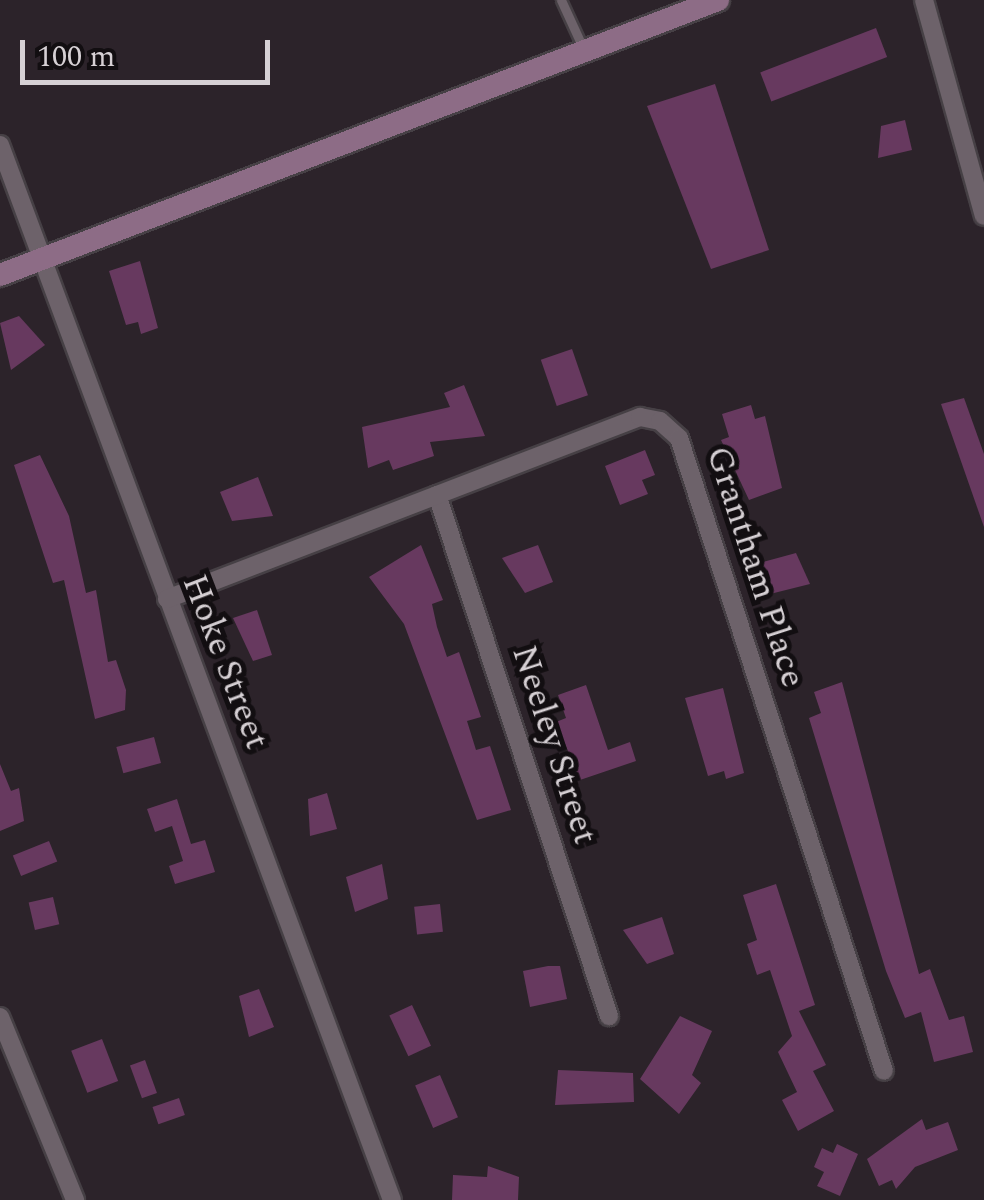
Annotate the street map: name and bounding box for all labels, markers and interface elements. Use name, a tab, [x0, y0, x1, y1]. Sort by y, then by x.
scale bar	[25, 20, 275, 82]
text: 100 m	[37, 34, 115, 80]
street label: Grantham Place	[696, 441, 814, 693]
street label: Hoke Street	[172, 569, 278, 755]
street label: Neeley Street	[502, 640, 606, 850]

